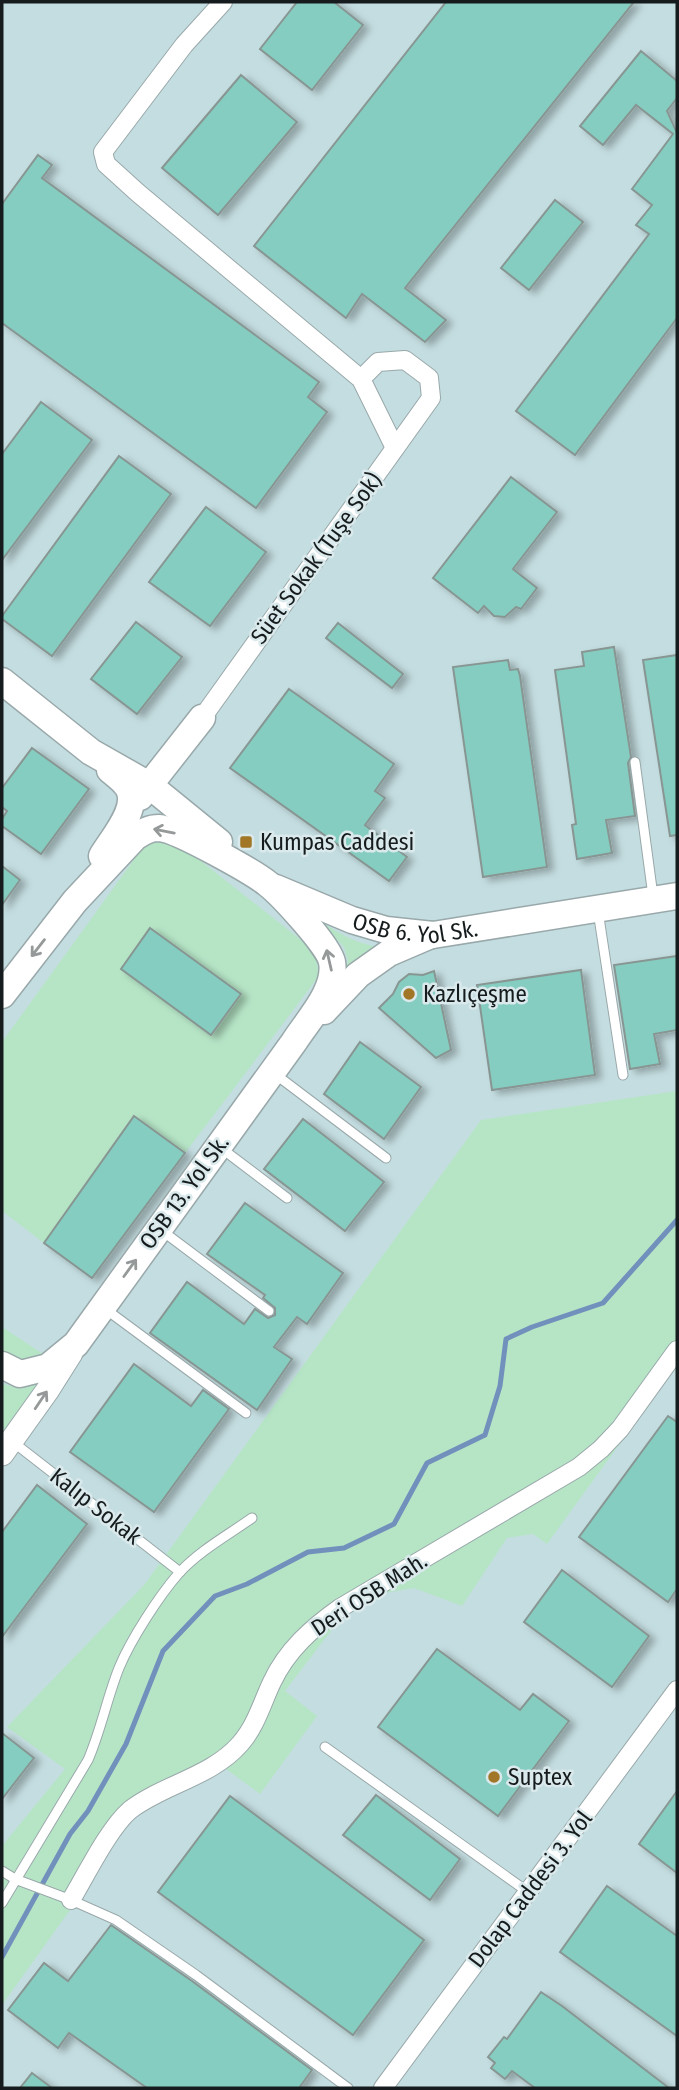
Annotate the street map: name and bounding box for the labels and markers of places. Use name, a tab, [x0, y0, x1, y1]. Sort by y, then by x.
place label: Kumpas Caddesi	[260, 828, 414, 856]
marker: Kumpas Caddesi	[238, 834, 254, 850]
place label: Kazlıçeşme	[423, 980, 527, 1008]
marker: Kazlıçeşme	[401, 986, 417, 1002]
place label: Suptex	[508, 1763, 572, 1791]
marker: Suptex	[486, 1769, 502, 1785]

